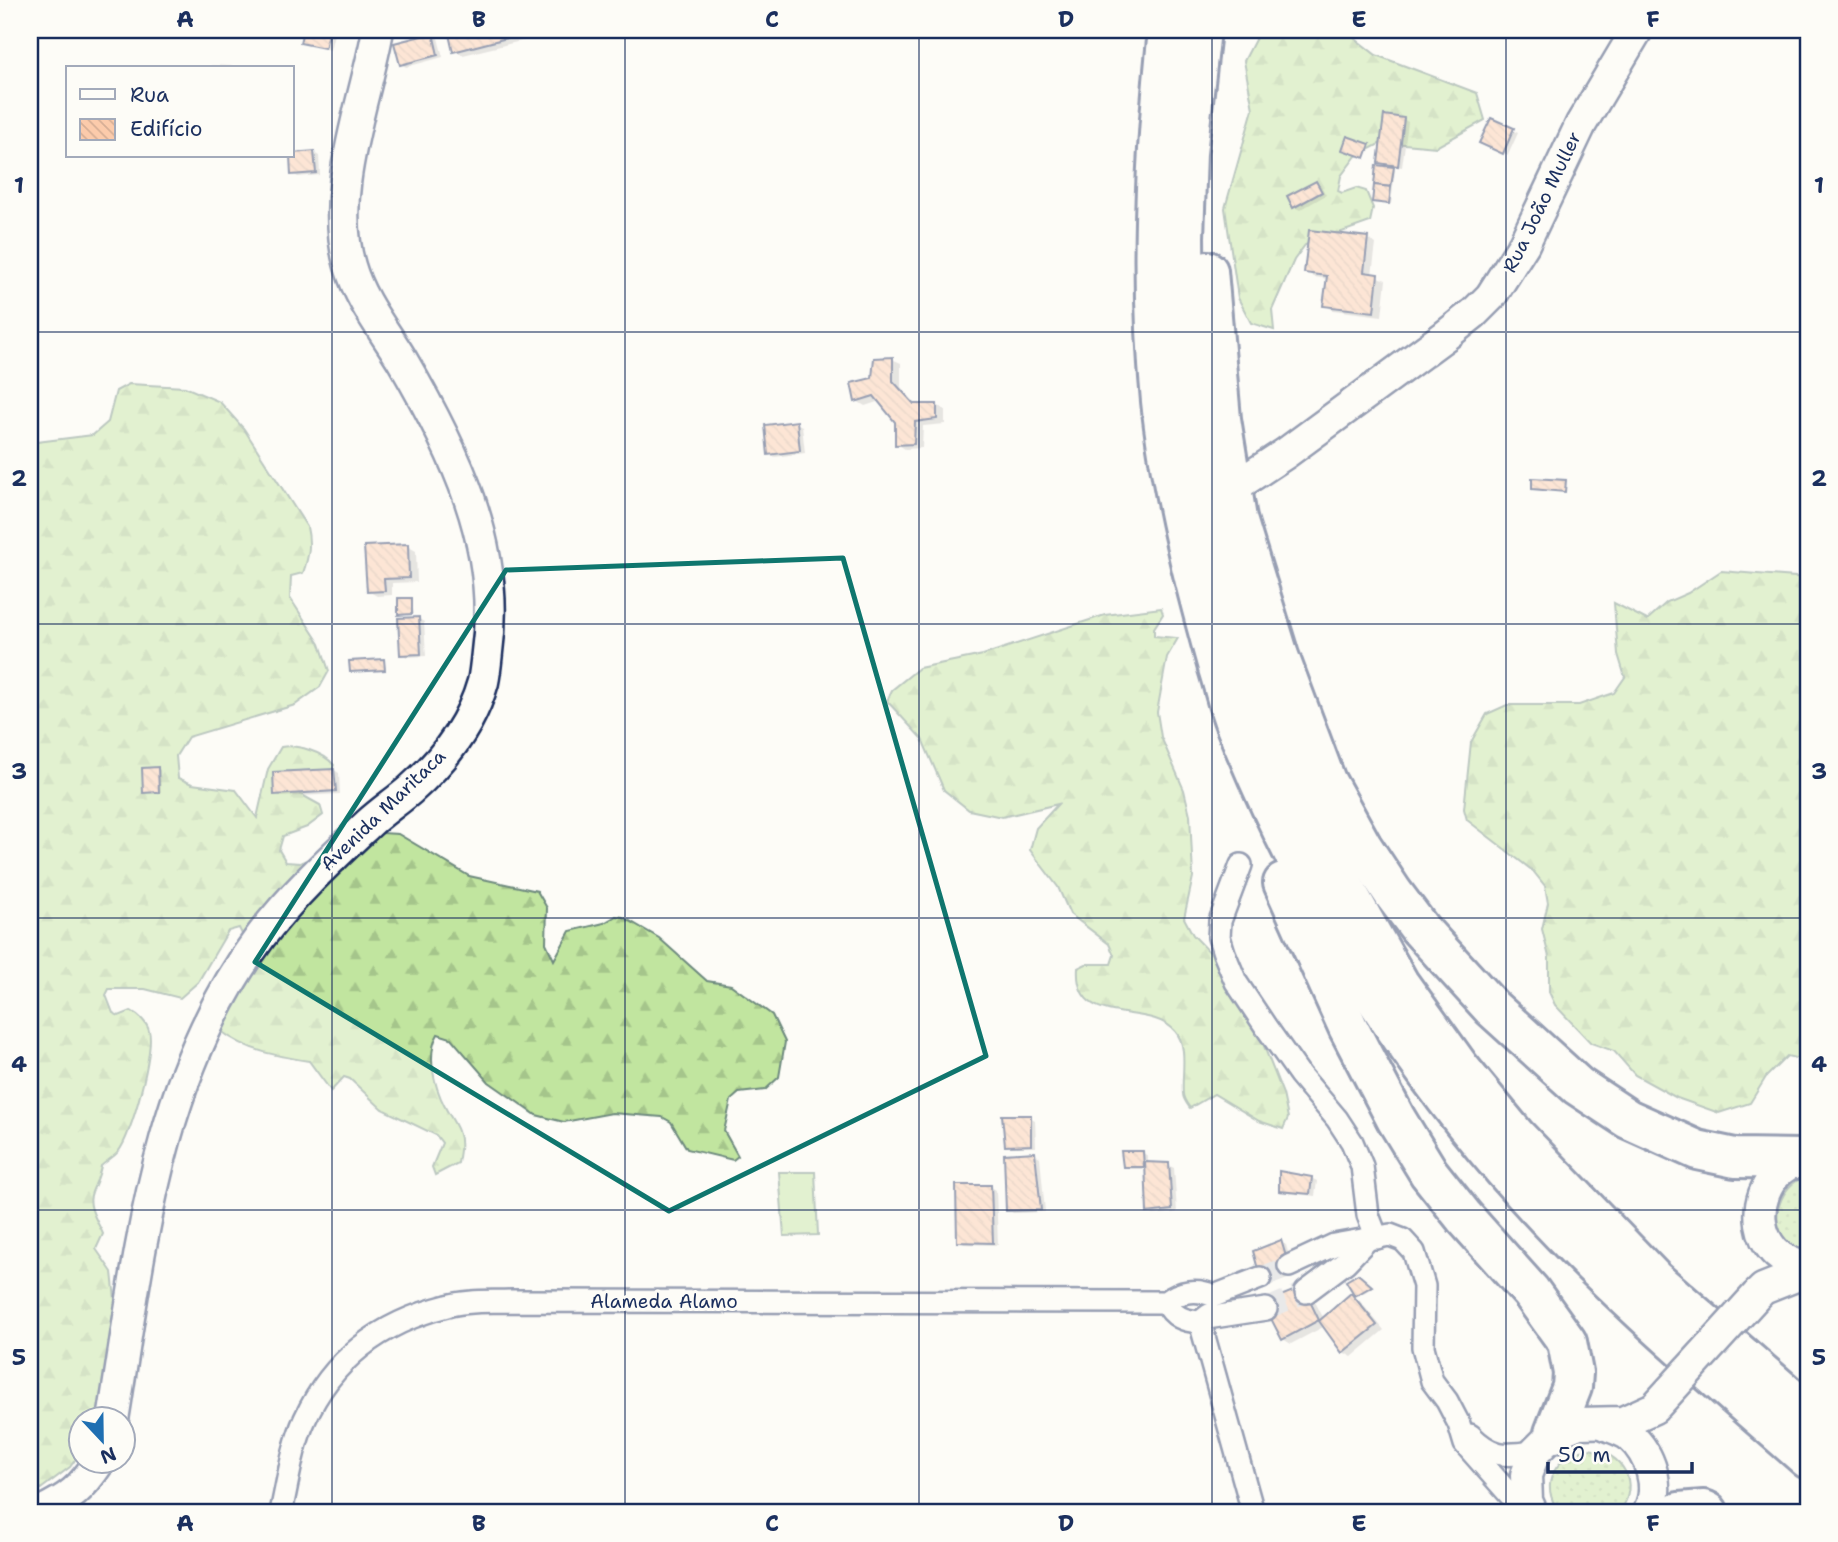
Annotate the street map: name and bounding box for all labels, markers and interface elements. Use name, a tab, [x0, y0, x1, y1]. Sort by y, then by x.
text: A	[176, 4, 194, 34]
text: B	[472, 4, 486, 34]
text: C	[765, 4, 779, 34]
text: D	[1058, 4, 1074, 34]
text: E	[1351, 4, 1367, 34]
text: F	[1646, 4, 1660, 34]
legend	[66, 66, 294, 158]
text: Rua	[130, 81, 169, 109]
text: Edifício	[130, 115, 202, 143]
street label: Rua João Muller	[1497, 127, 1587, 277]
text: 1	[14, 170, 24, 200]
text: 1	[1814, 170, 1824, 200]
text: 2	[11, 463, 27, 493]
text: 2	[1811, 463, 1827, 493]
street label: Avenida Maritaca	[315, 744, 451, 876]
text: 3	[11, 756, 27, 786]
text: 3	[1811, 756, 1827, 786]
text: 4	[11, 1049, 27, 1079]
text: 4	[1811, 1049, 1827, 1079]
street label: Alameda Alamo	[590, 1289, 738, 1314]
text: 5	[12, 1342, 26, 1372]
text: 5	[1812, 1342, 1826, 1372]
north arrow	[66, 1406, 136, 1476]
scale bar	[1548, 1430, 1691, 1474]
text: N	[97, 1441, 120, 1470]
text: 50 m	[1558, 1441, 1611, 1469]
text: A	[176, 1508, 194, 1538]
text: B	[472, 1508, 486, 1538]
text: C	[765, 1508, 779, 1538]
text: D	[1058, 1508, 1074, 1538]
text: E	[1351, 1508, 1367, 1538]
text: F	[1646, 1508, 1660, 1538]

